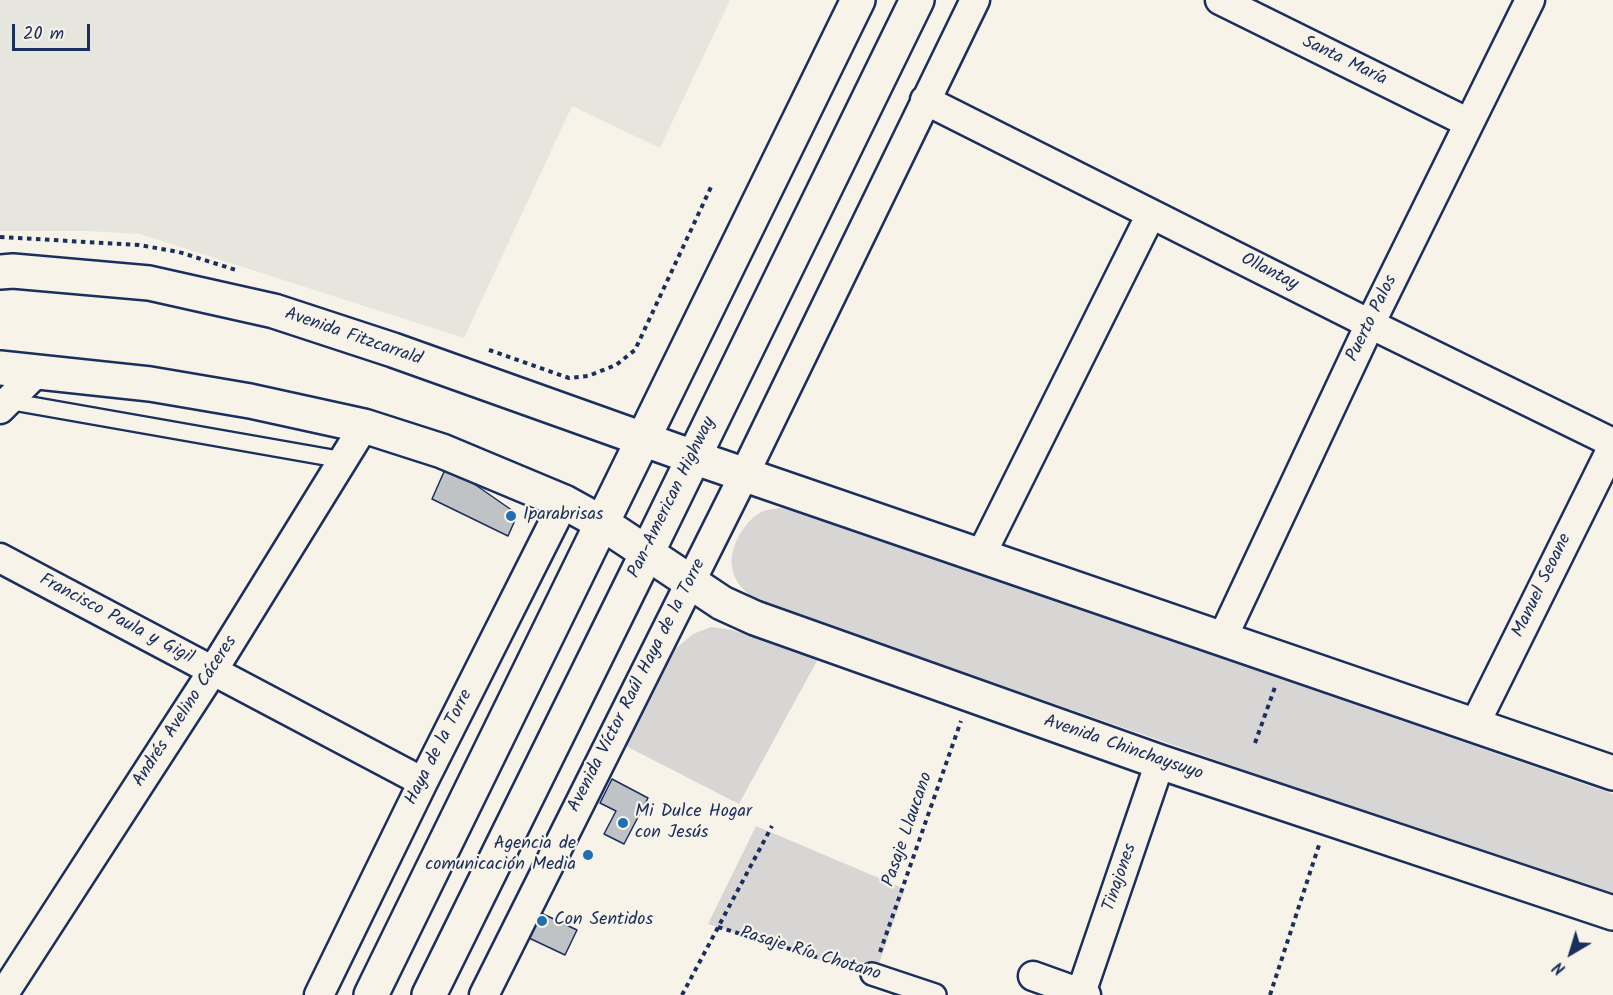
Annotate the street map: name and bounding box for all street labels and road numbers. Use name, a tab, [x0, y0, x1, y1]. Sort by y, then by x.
street label: Santa María	[1298, 32, 1390, 92]
street label: Ollantay	[1237, 249, 1301, 297]
street label: Puerto Palos	[1343, 272, 1403, 366]
street label: Avenida Fitzcarrald	[281, 304, 425, 372]
street label: Pan-American Highway	[625, 414, 721, 582]
street label: Manuel Seoane	[1509, 531, 1577, 641]
street label: Avenida Víctor Raúl Haya de la Torre	[565, 556, 711, 816]
street label: Francisco Paula y Gigil	[35, 570, 197, 670]
street label: Andrés Avelino Cáceres	[129, 632, 243, 792]
street label: Haya de la Torre	[402, 687, 478, 809]
street label: Avenida Chinchaysuyo	[1041, 712, 1205, 786]
street label: Pasaje Llaucano	[879, 770, 939, 890]
street label: Tinajones	[1099, 841, 1143, 915]
street label: Pasaje Río Chotano	[737, 923, 883, 987]

